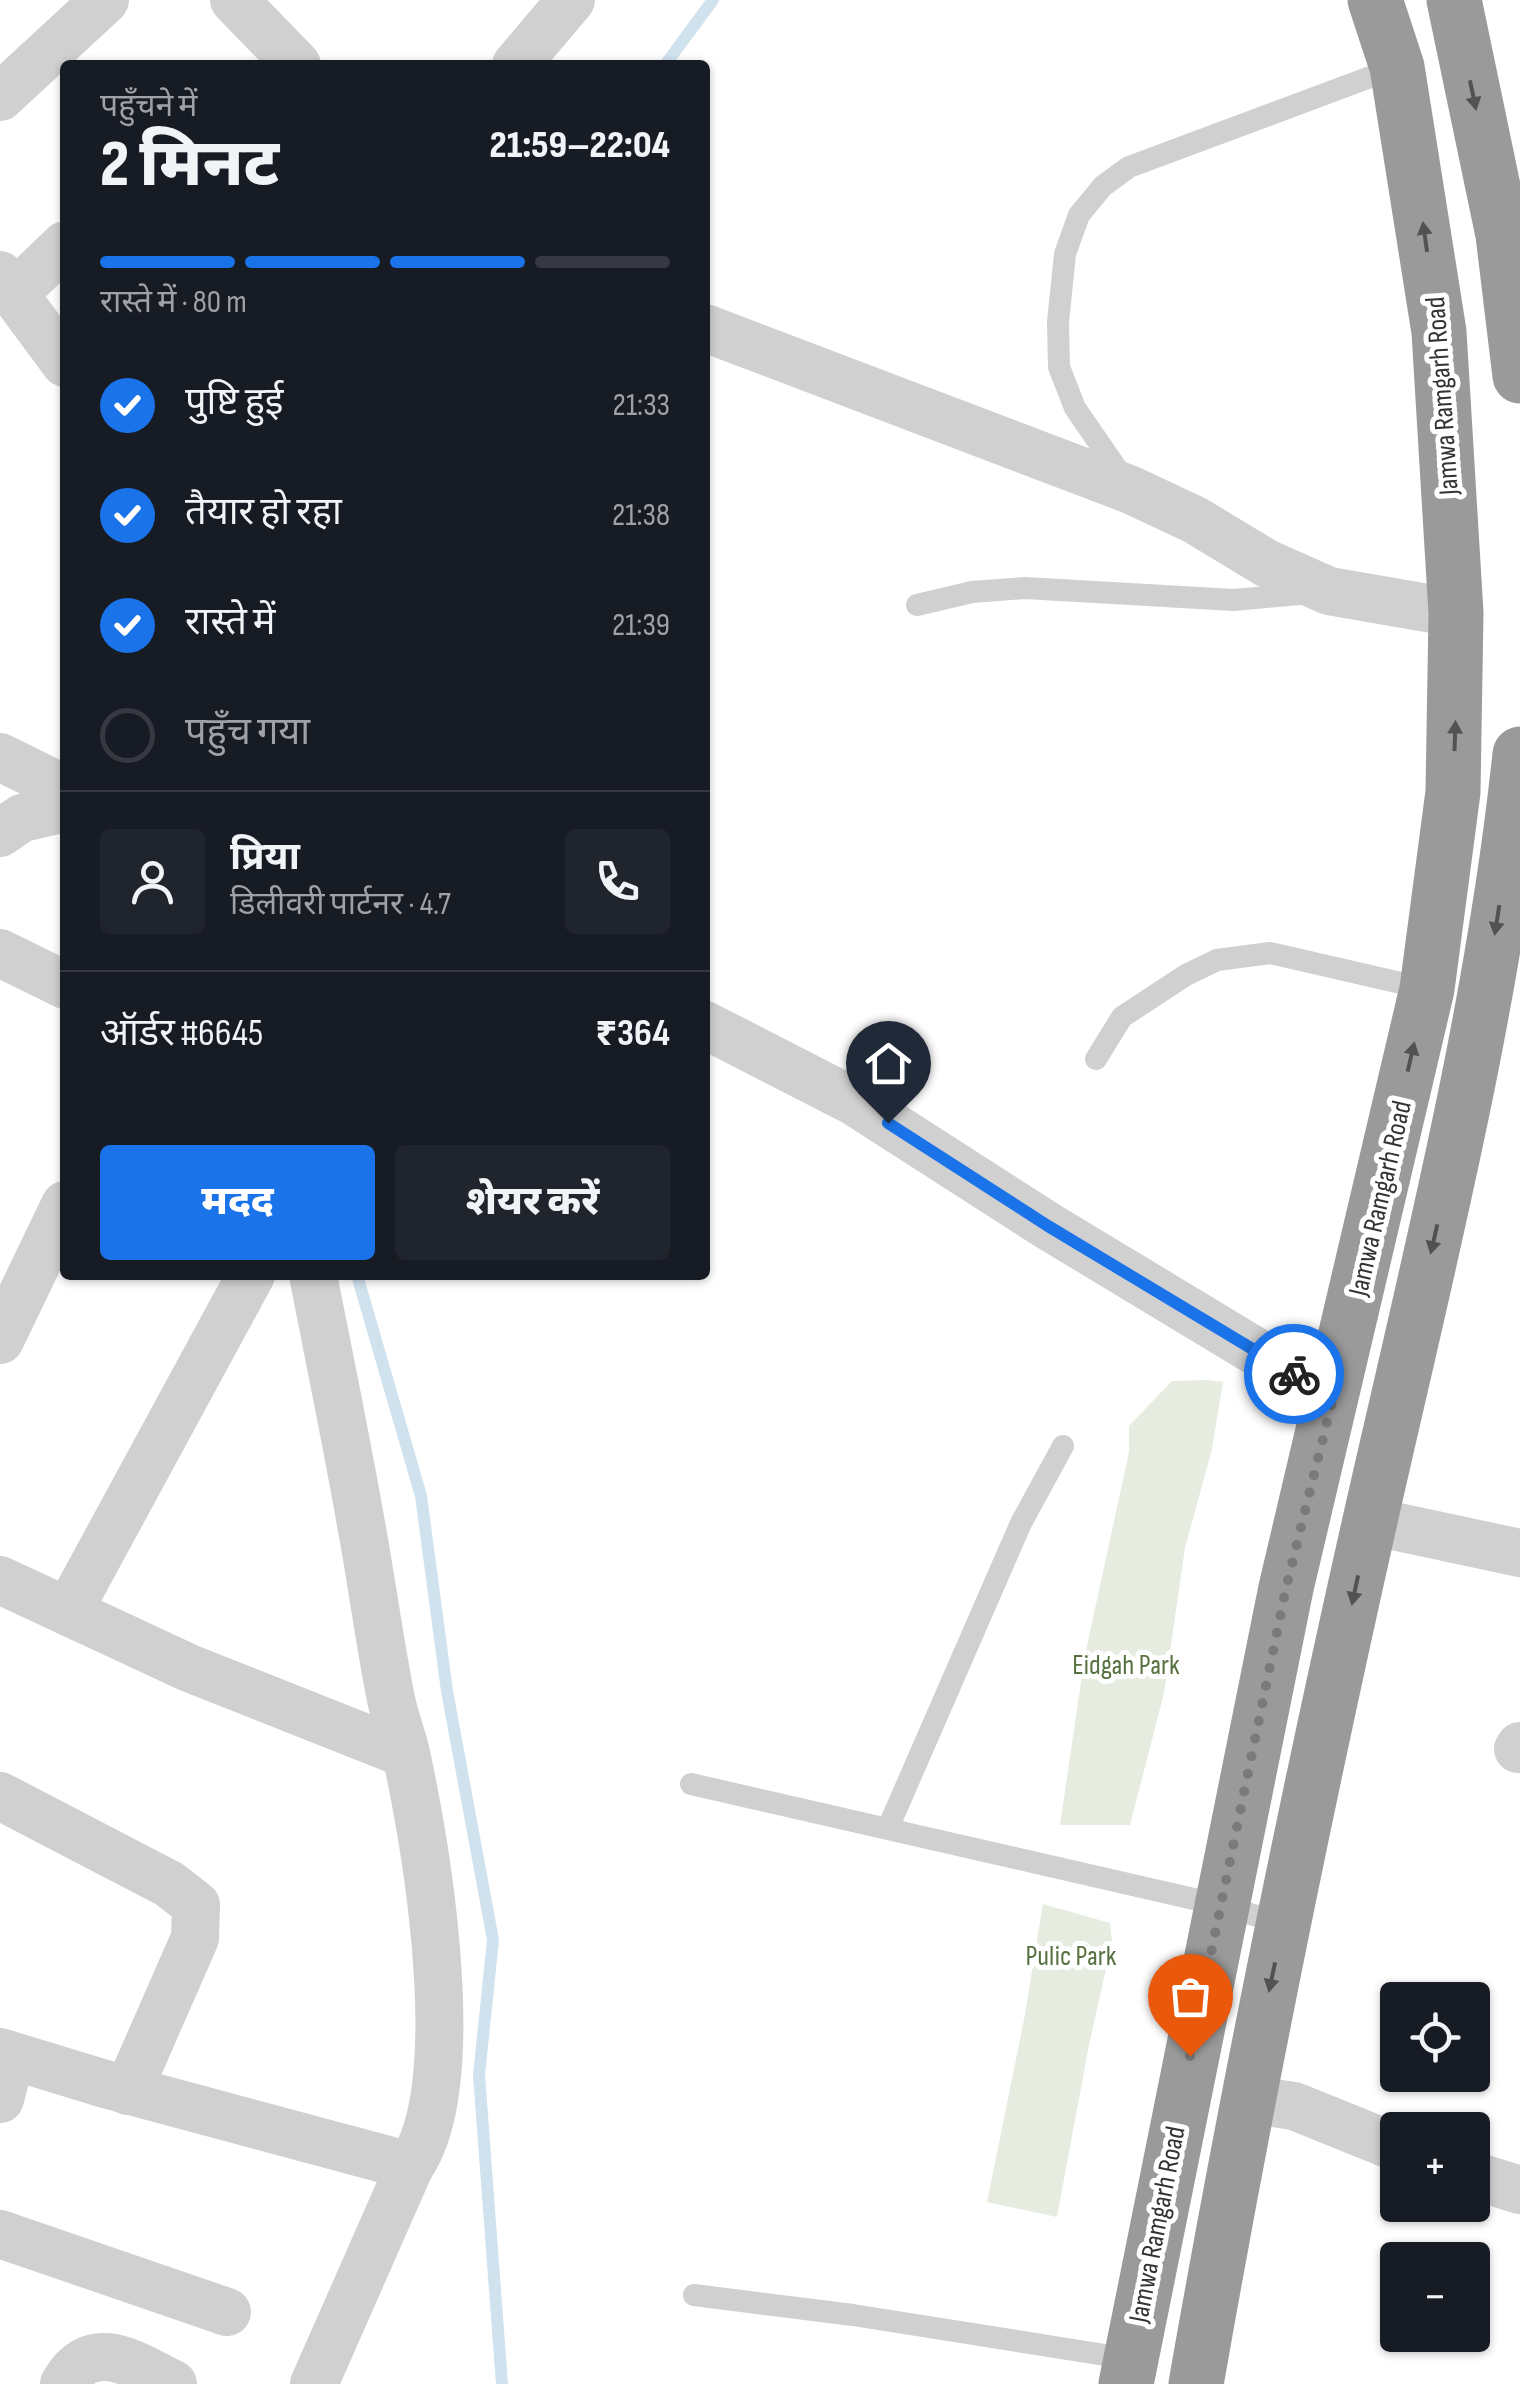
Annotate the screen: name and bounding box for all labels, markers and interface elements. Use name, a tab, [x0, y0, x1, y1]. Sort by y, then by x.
one-way arrow	[1466, 80, 1482, 111]
text: पहुँचने में	[100, 87, 197, 126]
text: 21:59–22:04	[490, 123, 670, 168]
text: 2 मिनट	[100, 127, 279, 205]
one-way arrow	[1417, 221, 1432, 253]
text: रास्ते में · 80 m	[100, 283, 247, 322]
street label: Jamwa Ramgarh Road	[1419, 295, 1466, 497]
icon: check	[100, 378, 155, 433]
text: पुष्टि हुई	[185, 380, 284, 425]
text: 21:33	[613, 386, 670, 425]
icon: check	[100, 488, 155, 543]
text: तैयार हो रहा	[185, 490, 342, 535]
text: 21:38	[612, 496, 670, 535]
icon: check	[100, 598, 155, 653]
text: रास्ते में	[185, 600, 276, 645]
text: 21:39	[612, 606, 670, 645]
text: पहुँच गया	[185, 710, 310, 755]
one-way arrow	[1448, 719, 1464, 751]
button: person	[100, 829, 205, 934]
button: phone	[565, 829, 670, 934]
text: प्रिया	[230, 835, 300, 880]
text: डिलीवरी पार्टनर · 4.7	[230, 885, 451, 924]
one-way arrow	[1488, 905, 1504, 937]
text: ऑर्डर #6645	[100, 1011, 263, 1056]
text: ₹364	[595, 1011, 670, 1056]
pin	[846, 1021, 931, 1124]
icon: home	[861, 1036, 916, 1091]
one-way arrow	[1404, 1041, 1419, 1072]
street label: Jamwa Ramgarh Road	[1342, 1098, 1419, 1300]
button: मदद	[100, 1145, 375, 1260]
button: शेयर करें	[395, 1145, 670, 1260]
one-way arrow	[1426, 1224, 1441, 1255]
courier	[1244, 1324, 1344, 1424]
icon: bike	[1267, 1347, 1322, 1402]
one-way arrow	[1347, 1575, 1363, 1606]
park label: Eidgah Park	[1072, 1649, 1180, 1682]
park label: Pulic Park	[1025, 1940, 1117, 1973]
pin	[1148, 1954, 1233, 2057]
one-way arrow	[1264, 1961, 1280, 1992]
icon: bag	[1163, 1969, 1218, 2024]
map controls	[1380, 1982, 1490, 2352]
button: locate	[1380, 1982, 1490, 2092]
button: +	[1380, 2112, 1490, 2222]
street label: Jamwa Ramgarh Road	[1122, 2123, 1193, 2326]
button: −	[1380, 2242, 1490, 2352]

